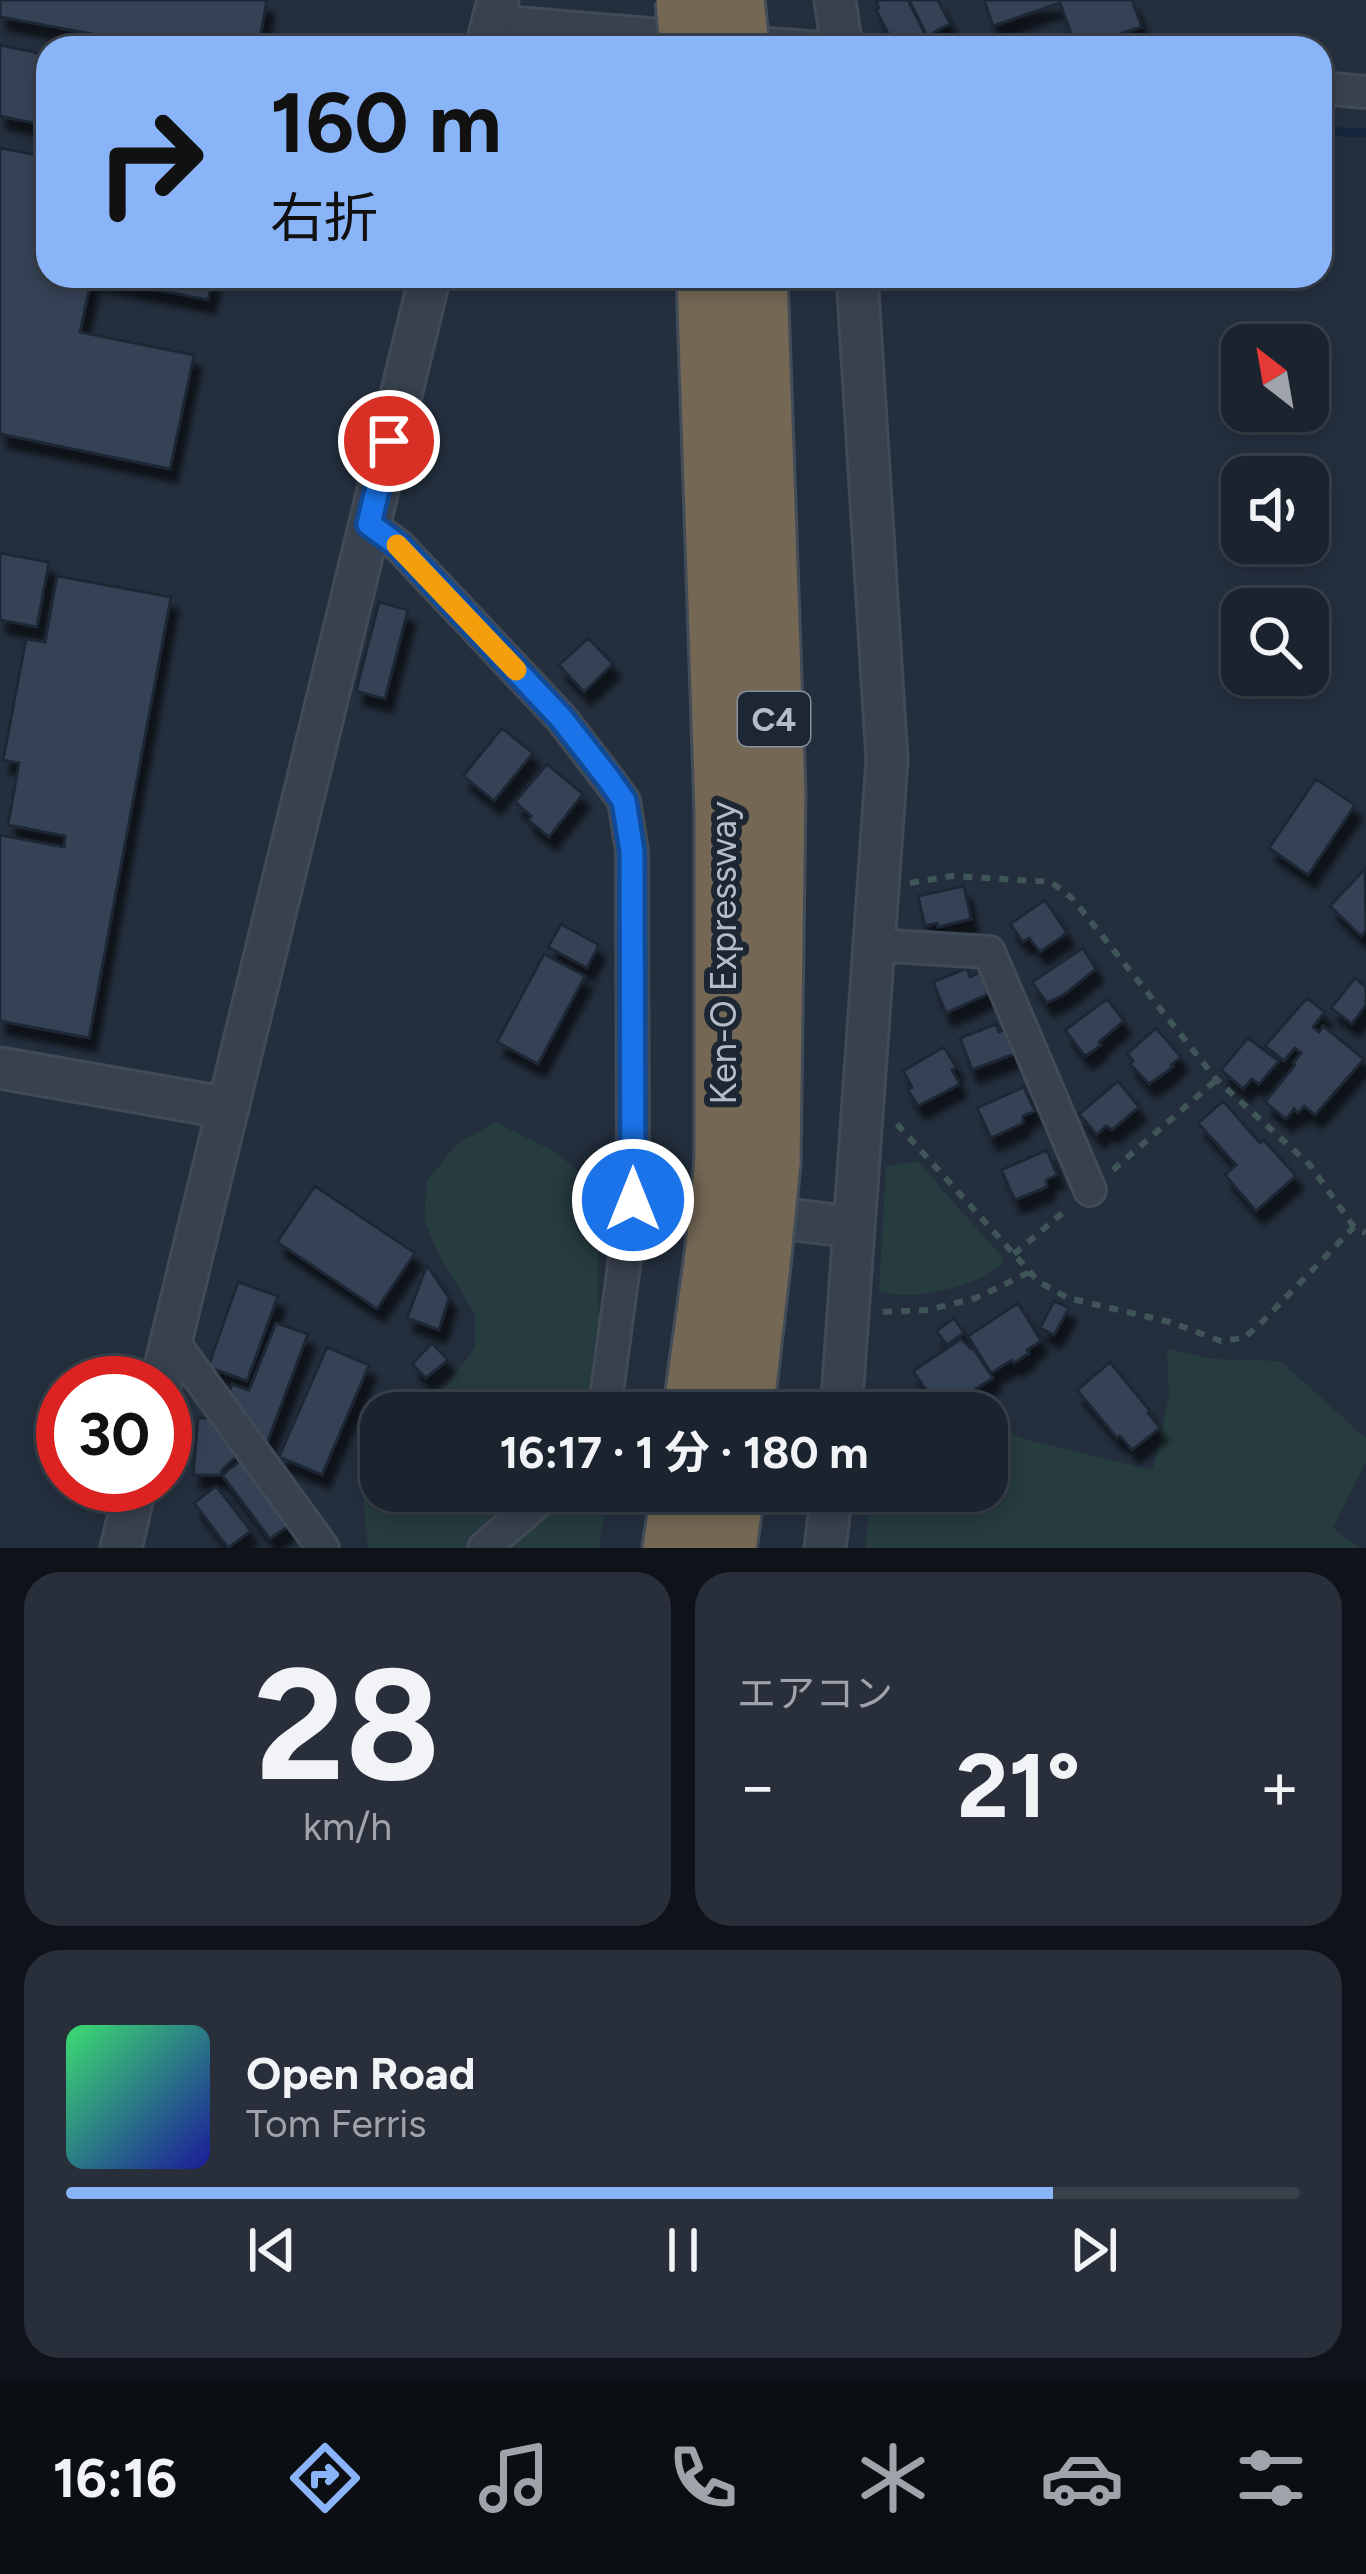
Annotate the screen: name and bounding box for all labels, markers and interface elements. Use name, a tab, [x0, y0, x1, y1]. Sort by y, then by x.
text: 160 m	[270, 72, 502, 173]
icon: right	[72, 84, 228, 240]
text: 右折	[270, 186, 378, 251]
north arrow	[1221, 324, 1329, 432]
map controls	[1221, 324, 1329, 696]
pin	[338, 390, 440, 492]
icon: arrive	[356, 408, 422, 474]
button: sound	[1221, 456, 1329, 564]
button: search	[1221, 588, 1329, 696]
road number: C4	[738, 692, 810, 746]
street label: Ken-O Expressway	[702, 801, 745, 1105]
position arrow	[570, 1137, 696, 1263]
speed limit sign: 30	[36, 1356, 192, 1512]
text: 16:17 · 1 分 · 180 m	[499, 1425, 869, 1479]
text: 28	[255, 1631, 440, 1818]
text: エアコン	[737, 1670, 893, 1717]
text: 21°	[956, 1731, 1081, 1840]
text: −	[737, 1746, 778, 1826]
text: +	[1259, 1746, 1300, 1826]
text: km/h	[303, 1803, 392, 1850]
text: Open Road	[246, 2046, 476, 2100]
text: Tom Ferris	[246, 2100, 426, 2147]
icon: previous	[239, 2217, 305, 2283]
icon: pause	[650, 2217, 716, 2283]
icon: next	[1061, 2217, 1127, 2283]
icon: directions	[283, 2436, 367, 2520]
icon: music	[472, 2436, 556, 2520]
icon: phone	[661, 2436, 745, 2520]
icon: climate	[851, 2436, 935, 2520]
icon: car	[1040, 2436, 1124, 2520]
icon: filters	[1229, 2436, 1313, 2520]
text: 16:16	[53, 2446, 177, 2511]

